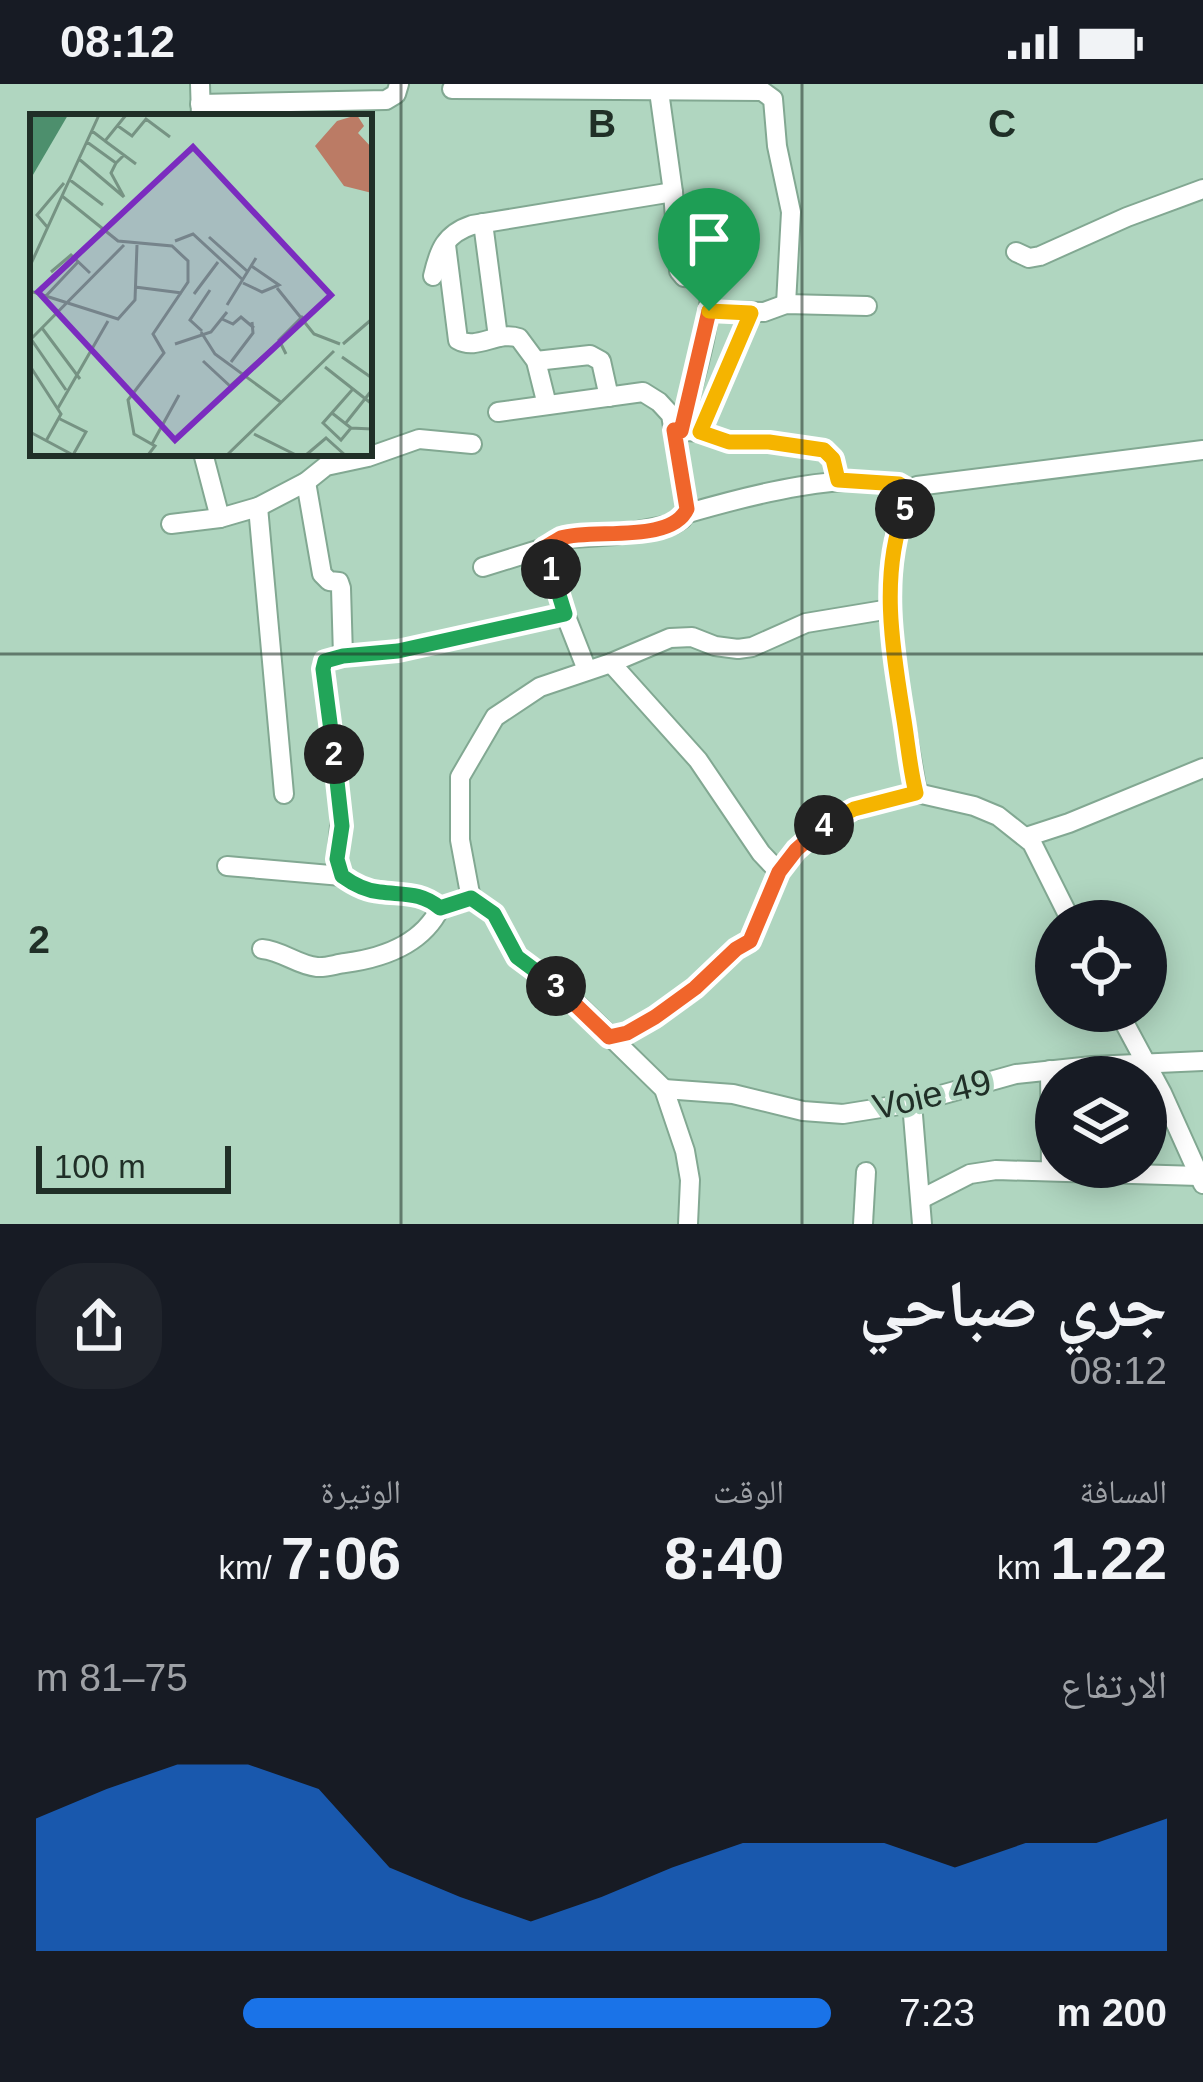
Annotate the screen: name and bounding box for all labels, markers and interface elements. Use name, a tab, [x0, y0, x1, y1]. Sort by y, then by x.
text: 08:12	[60, 16, 175, 67]
text: B	[588, 102, 616, 145]
text: C	[988, 102, 1016, 145]
inset map	[30, 114, 372, 456]
pin	[658, 188, 760, 311]
icon: arrive	[676, 206, 742, 272]
pin: 5	[875, 479, 935, 539]
text: 5	[896, 490, 914, 527]
pin: 1	[521, 539, 581, 599]
text: 1	[542, 550, 560, 587]
pin: 2	[304, 724, 364, 784]
text: 2	[325, 735, 343, 772]
pin: 4	[794, 795, 854, 855]
text: 4	[815, 806, 833, 843]
map controls	[1035, 900, 1167, 1188]
button: locate	[1035, 900, 1167, 1032]
text: 2	[28, 918, 50, 961]
pin: 3	[526, 956, 586, 1016]
text: 3	[547, 967, 565, 1004]
button: layers	[1035, 1056, 1167, 1188]
street label: Voie 49	[869, 1061, 995, 1127]
scale bar	[36, 1140, 231, 1193]
text: 100 m	[54, 1148, 146, 1185]
button: share	[36, 1263, 162, 1389]
text: جري صباحي	[859, 1267, 1167, 1341]
text: 08:12	[1069, 1349, 1167, 1392]
text: الوتيرة	[321, 1473, 401, 1510]
text: الوقت	[713, 1473, 784, 1510]
text: المسافة	[1080, 1473, 1167, 1510]
text: 7:06	[281, 1525, 401, 1592]
text: 8:40	[664, 1525, 784, 1592]
text: 1.22	[1050, 1525, 1167, 1592]
text: /km	[219, 1549, 281, 1586]
text: km	[997, 1549, 1050, 1586]
text: 75–81 m	[36, 1656, 188, 1699]
text: الارتفاع	[1061, 1663, 1167, 1706]
text: 7:23	[899, 1991, 975, 2034]
text: 200 m	[1056, 1991, 1167, 2034]

